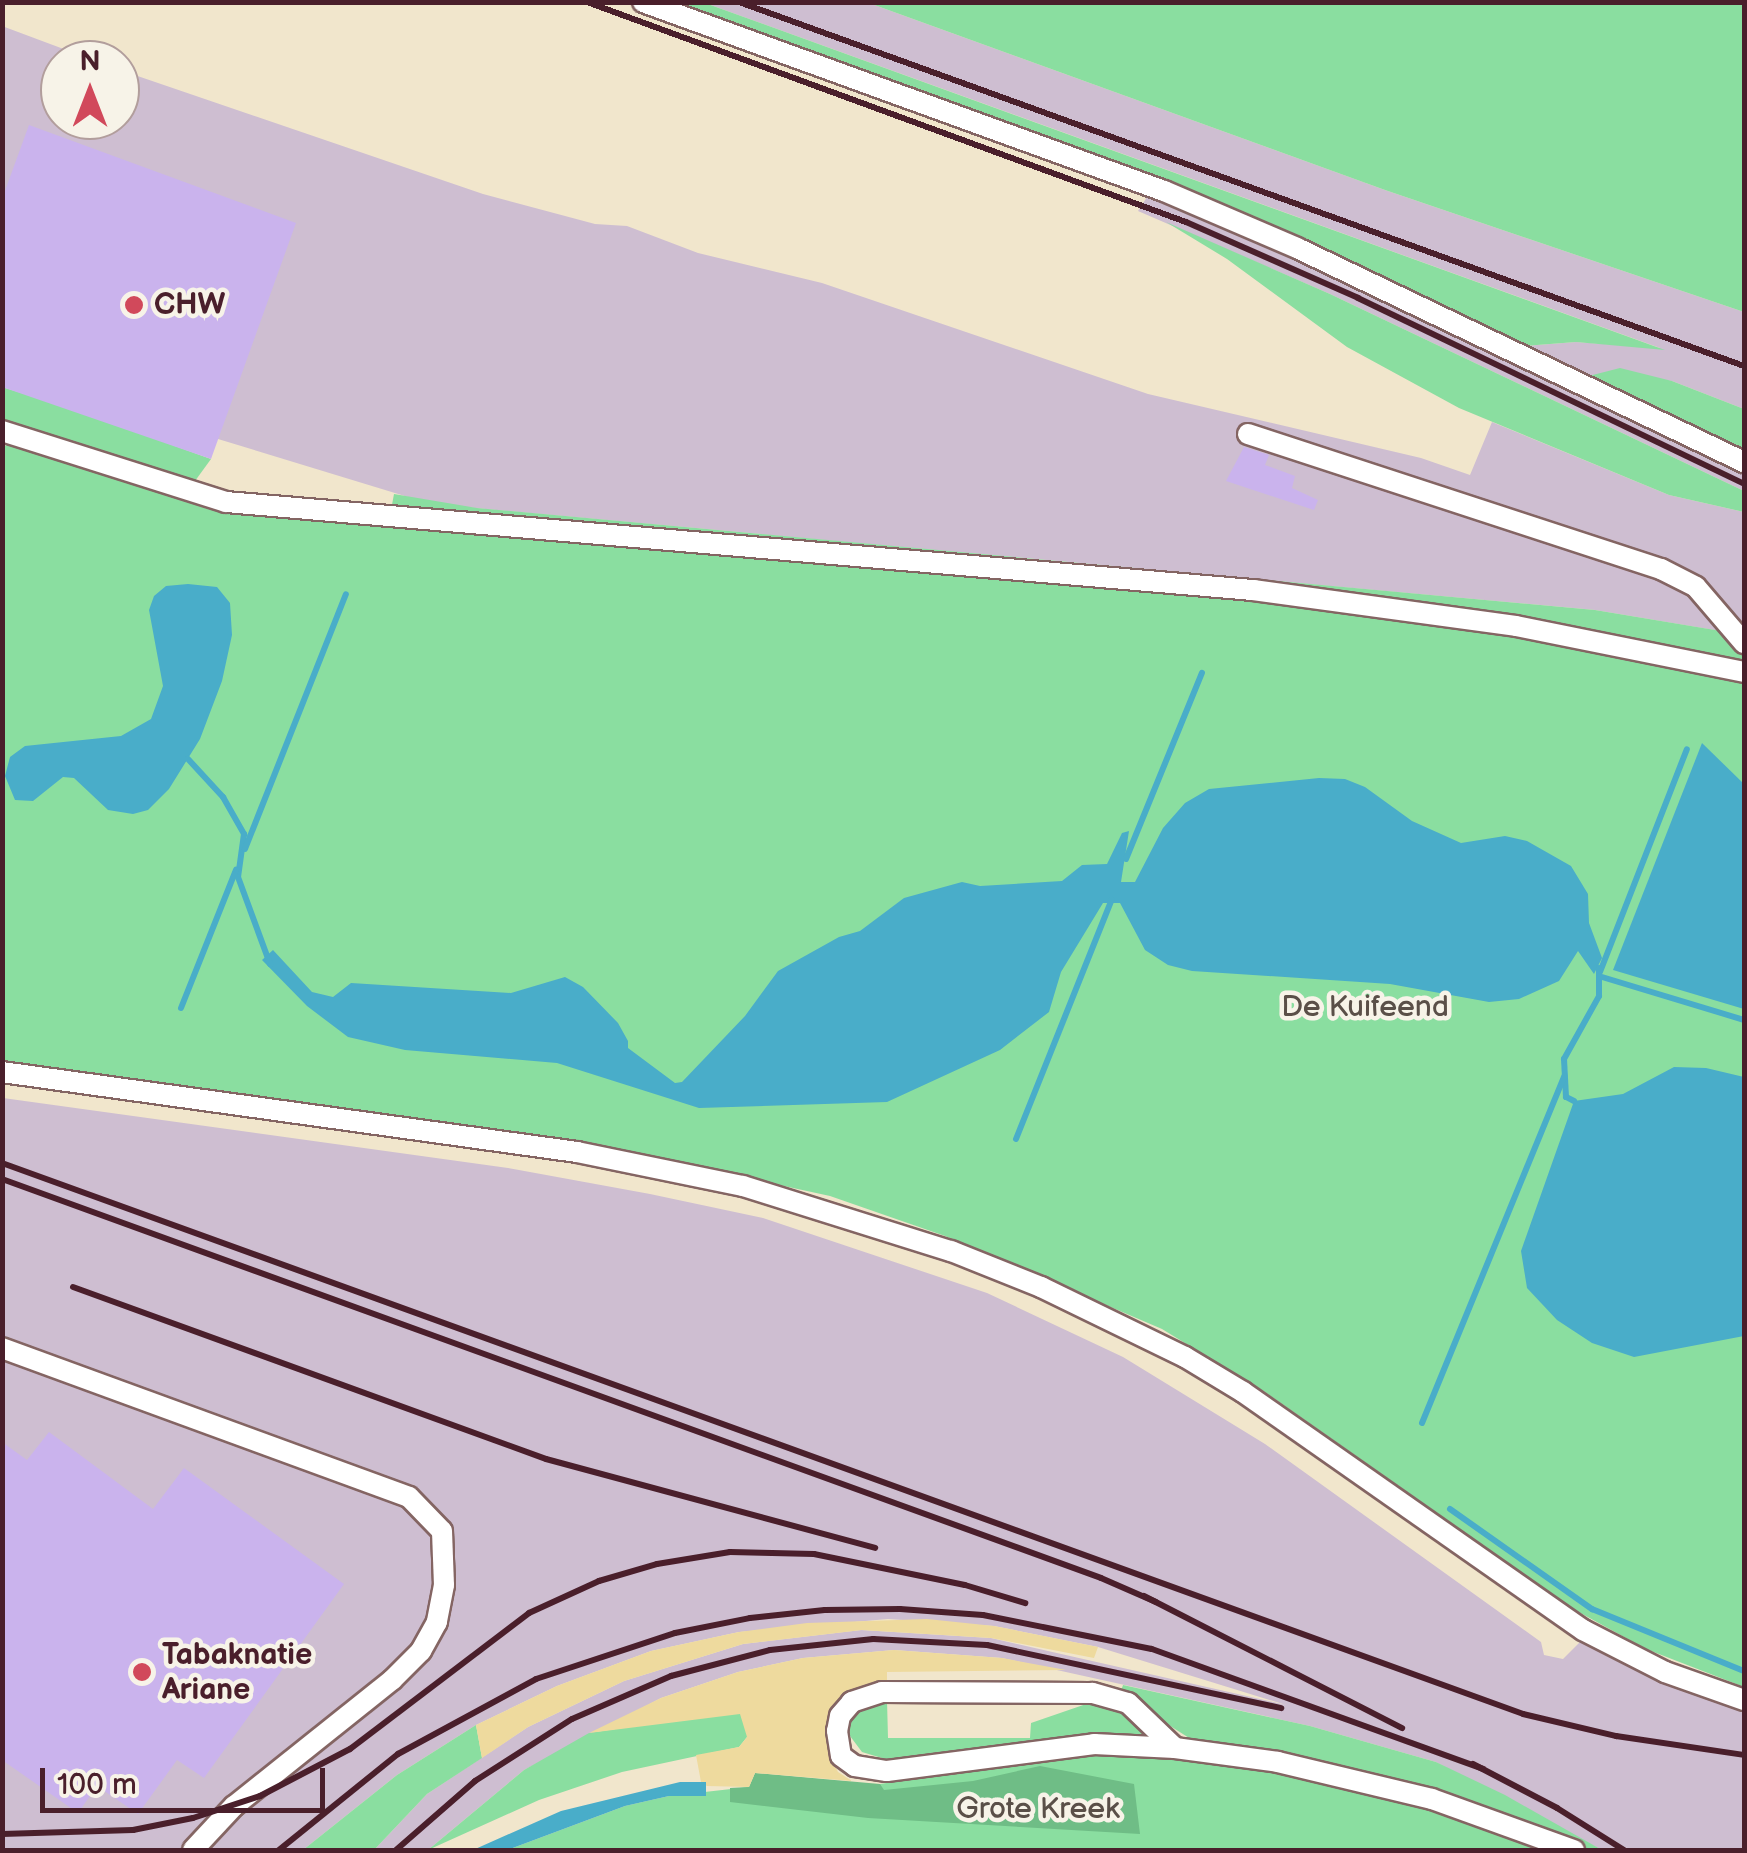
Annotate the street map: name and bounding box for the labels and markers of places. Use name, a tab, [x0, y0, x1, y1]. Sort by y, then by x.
place label: CHW	[154, 287, 225, 323]
marker: CHW	[123, 294, 145, 316]
place label: Tabaknatie Ariane	[162, 1637, 312, 1708]
marker: Tabaknatie Ariane	[131, 1661, 153, 1683]

